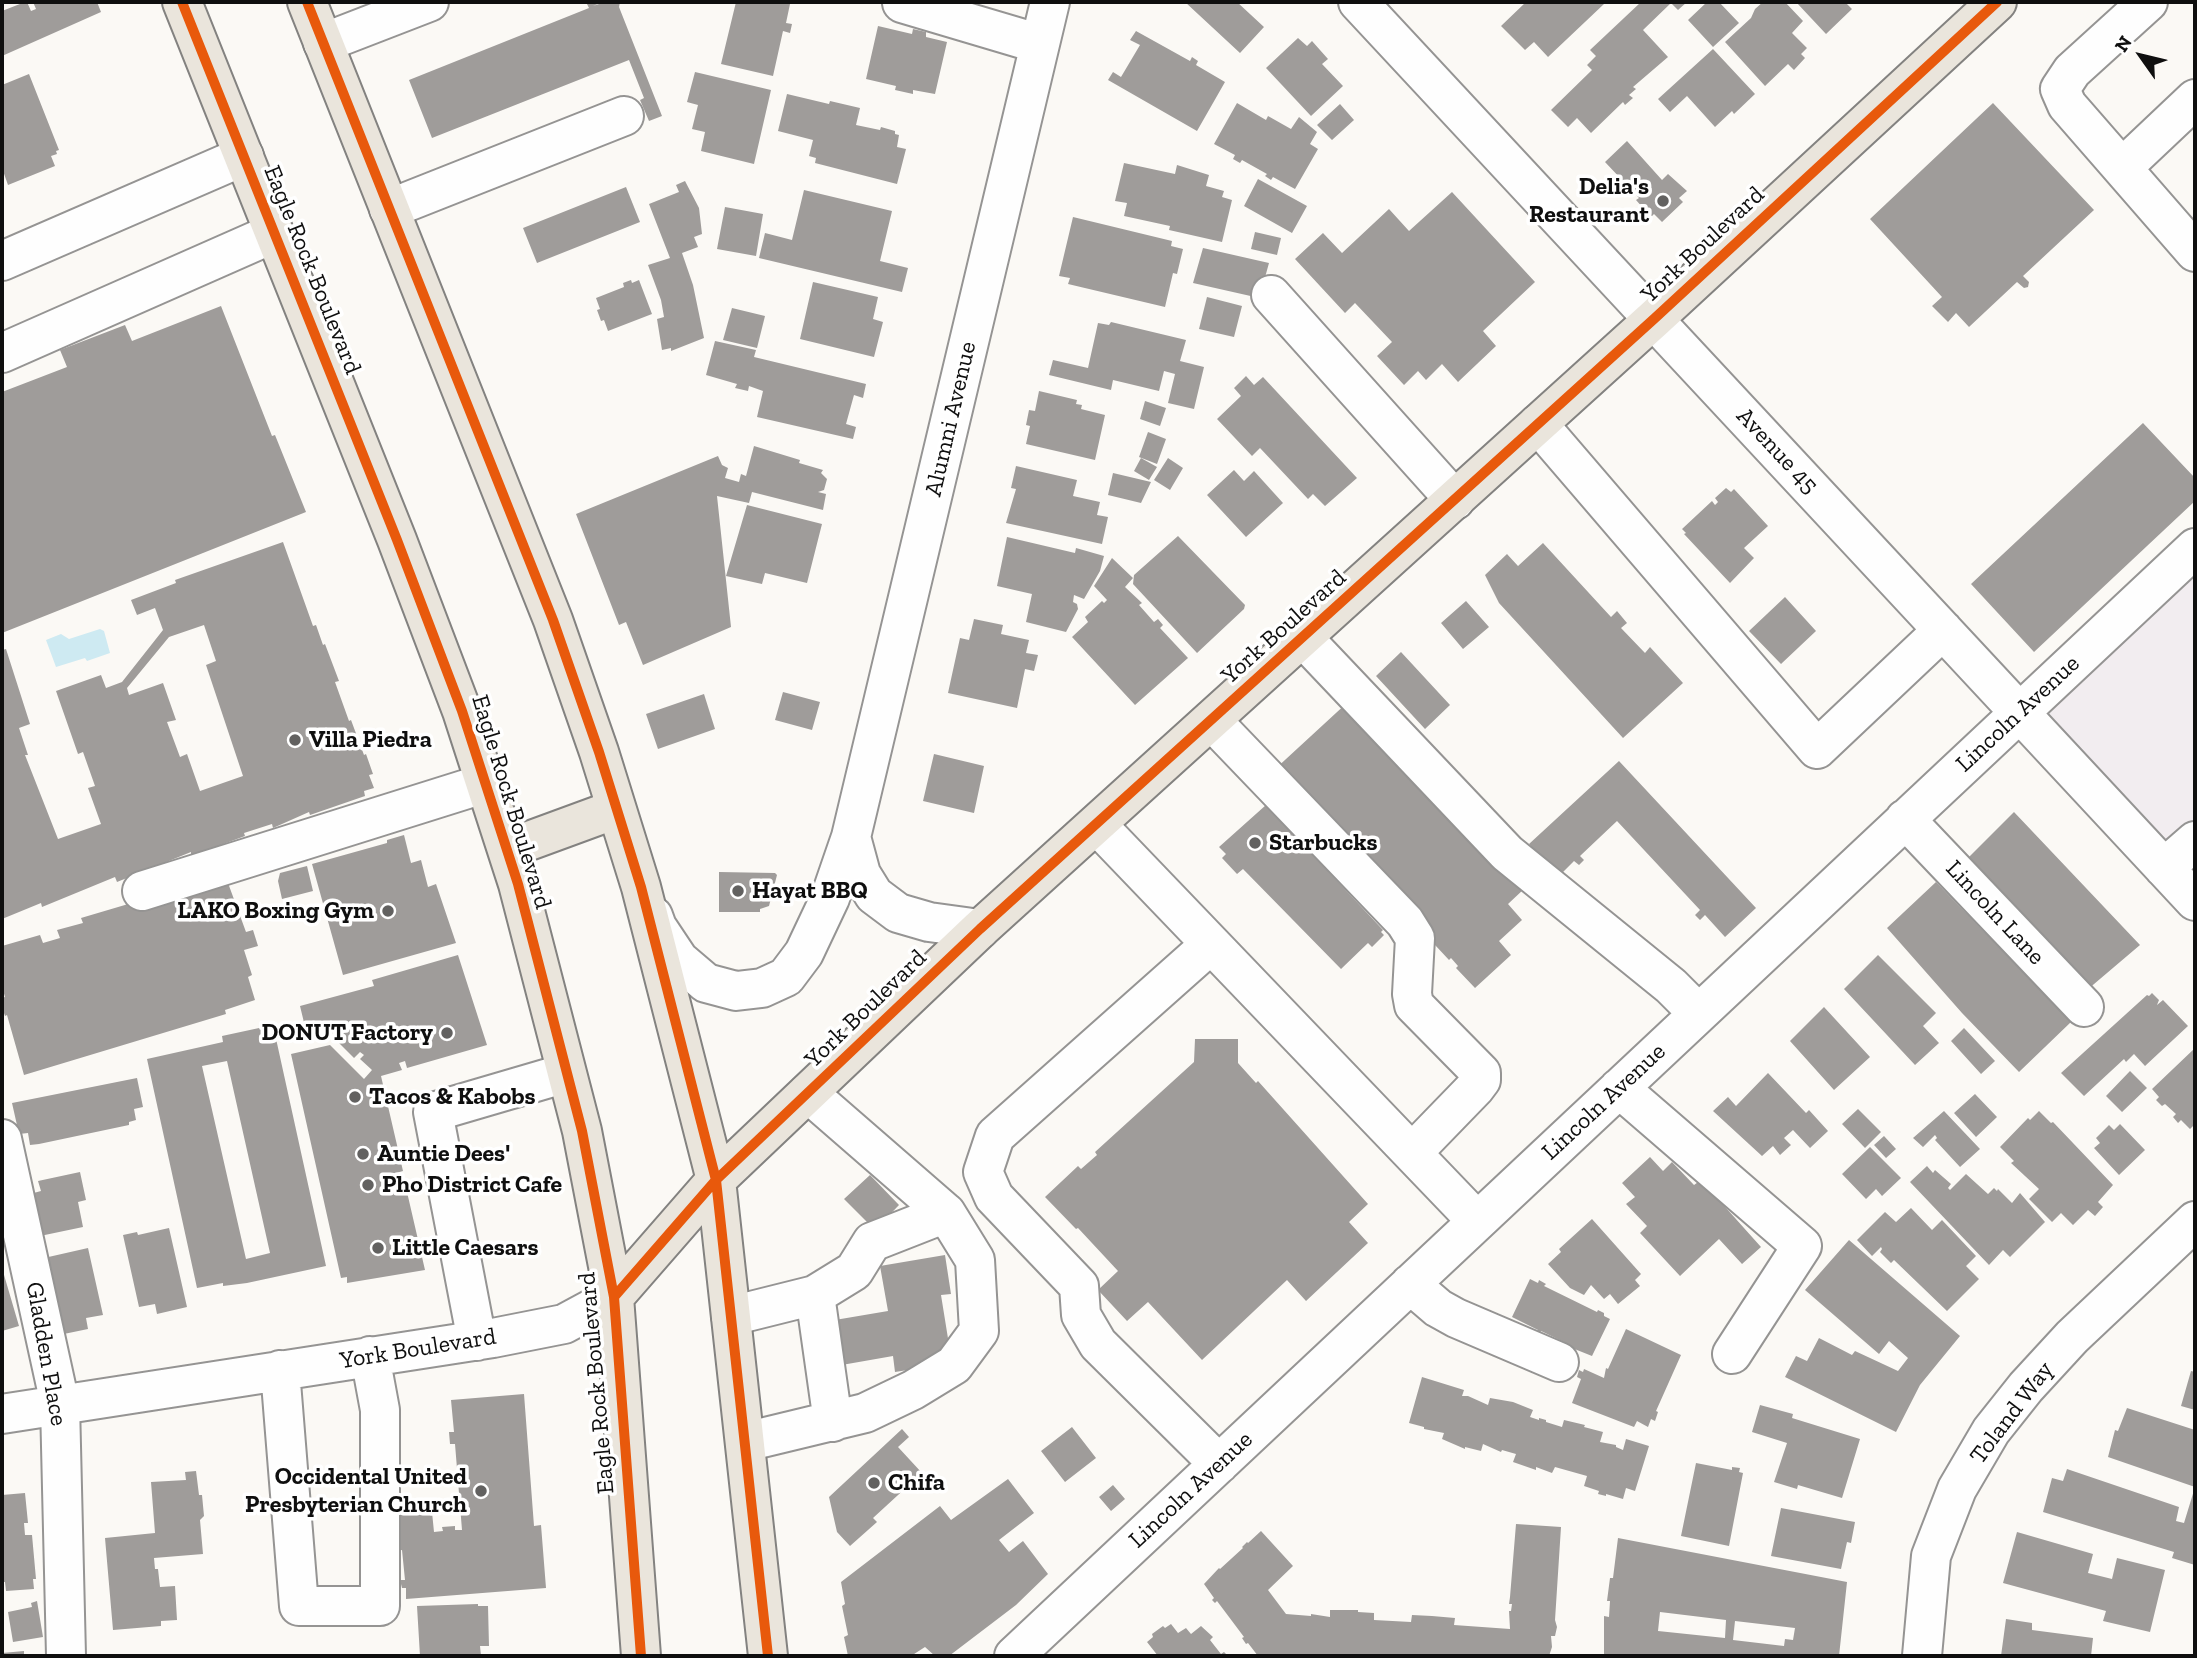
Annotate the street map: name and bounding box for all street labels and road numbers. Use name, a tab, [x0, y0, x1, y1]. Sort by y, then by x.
street label: Eagle Rock Boulevard	[257, 162, 367, 378]
street label: York Boulevard	[1636, 181, 1770, 309]
street label: Alumni Avenue	[919, 339, 983, 499]
street label: Avenue 45	[1730, 402, 1824, 500]
street label: York Boulevard	[1216, 564, 1352, 690]
street label: Lincoln Avenue	[1950, 649, 2086, 779]
street label: Eagle Rock Boulevard	[465, 691, 557, 913]
street label: Lincoln Lane	[1939, 855, 2051, 971]
street label: York Boulevard	[799, 944, 933, 1074]
street label: Lincoln Avenue	[1536, 1037, 1672, 1167]
street label: Eagle Rock Boulevard	[573, 1271, 621, 1495]
street label: Gladden Place	[19, 1280, 73, 1428]
street label: York Boulevard	[338, 1322, 498, 1376]
street label: Toland Way	[1964, 1356, 2060, 1470]
street label: Lincoln Avenue	[1123, 1425, 1259, 1555]

